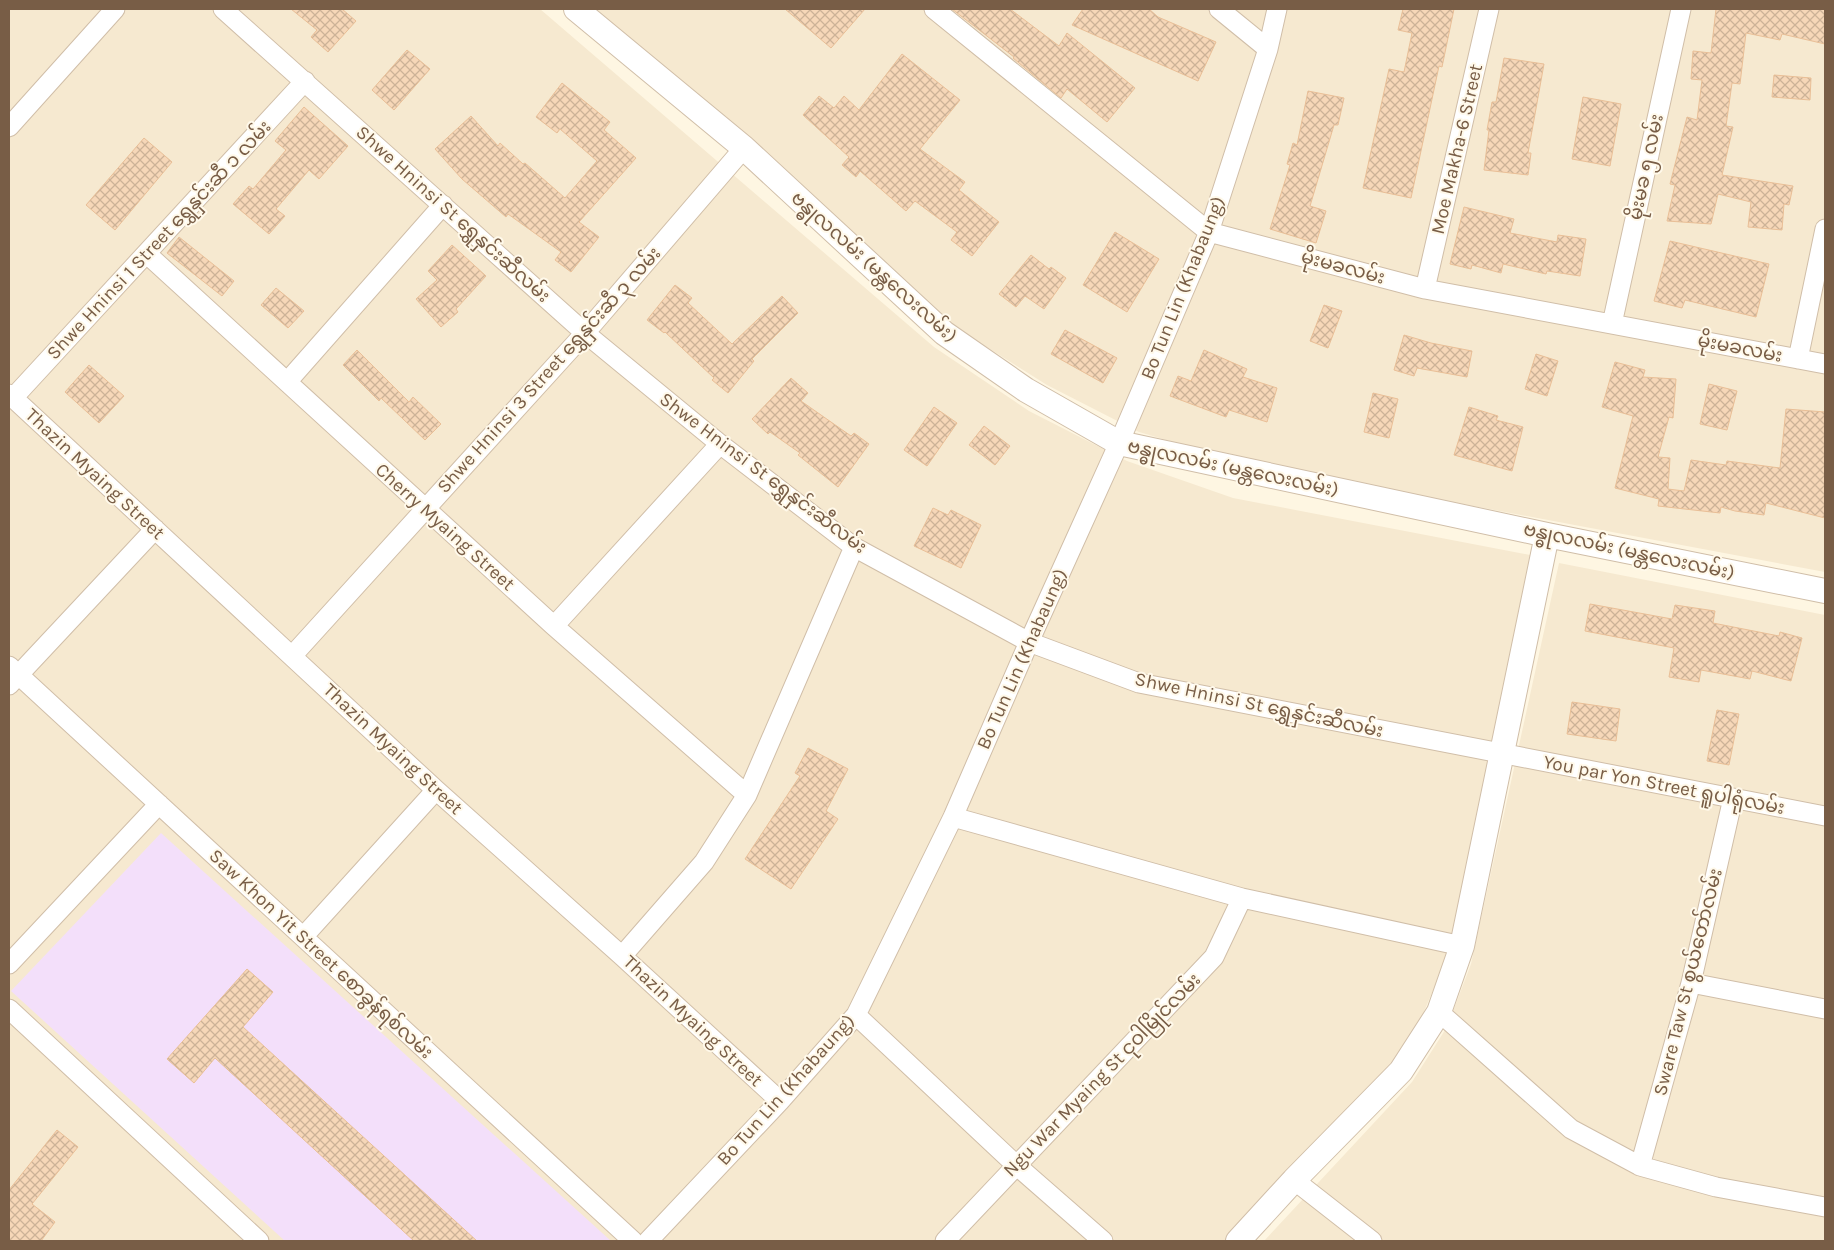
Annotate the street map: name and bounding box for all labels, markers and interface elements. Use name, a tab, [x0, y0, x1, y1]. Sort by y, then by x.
street label: Moe Makha-6 Street	[1427, 62, 1487, 236]
street label: မိုးမခ ၅ လမ်း	[1620, 111, 1673, 223]
street label: Shwe Hninsi 1 Street ရွှေနှင်းဆီ ၁ လမ်း	[39, 113, 279, 367]
street label: Shwe Hninsi St ရွှေနှင်းဆီလမ်း	[348, 118, 557, 311]
street label: ဗန္ဓုလလမ်း (မန္တလေးလမ်း)	[784, 184, 964, 351]
street label: Bo Tun Lin (Khabaung)	[1136, 193, 1230, 383]
street label: Shwe Hninsi 3 Street ရွှေနှင်းဆီ ၃ လမ်း	[430, 240, 669, 501]
street label: မိုးမခလမ်း	[1297, 241, 1388, 294]
street label: မိုးမခလမ်း	[1695, 325, 1785, 372]
street label: Shwe Hninsi St ရွှေနှင်းဆီလမ်း	[652, 385, 873, 562]
street label: Thazin Myaing Street	[21, 404, 169, 544]
street label: ဗန္ဓုလလမ်း (မန္တလေးလမ်း)	[1124, 431, 1341, 506]
street label: Cherry Myaing Street	[371, 459, 519, 595]
street label: ဗန္ဓုလလမ်း (မန္တလေးလမ်း)	[1520, 514, 1737, 589]
street label: Bo Tun Lin (Khabaung)	[972, 565, 1072, 753]
street label: Shwe Hninsi St ရွှေနှင်းဆီလမ်း	[1132, 664, 1386, 747]
street label: Thazin Myaing Street	[319, 679, 467, 819]
street label: You par Yon Street ရူပါရုံလမ်း	[1541, 747, 1787, 824]
street label: Saw Khon Yit Street စောခွန်ရစ်လမ်း	[202, 842, 440, 1066]
street label: Sware Taw St စွယ်တော်လမ်း	[1645, 865, 1731, 1099]
street label: Thazin Myaing Street	[619, 951, 767, 1091]
street label: Ngu War Myaing St ငုဝါမြိုင်လမ်း	[996, 966, 1209, 1185]
street label: Bo Tun Lin (Khabaung)	[712, 1010, 860, 1170]

